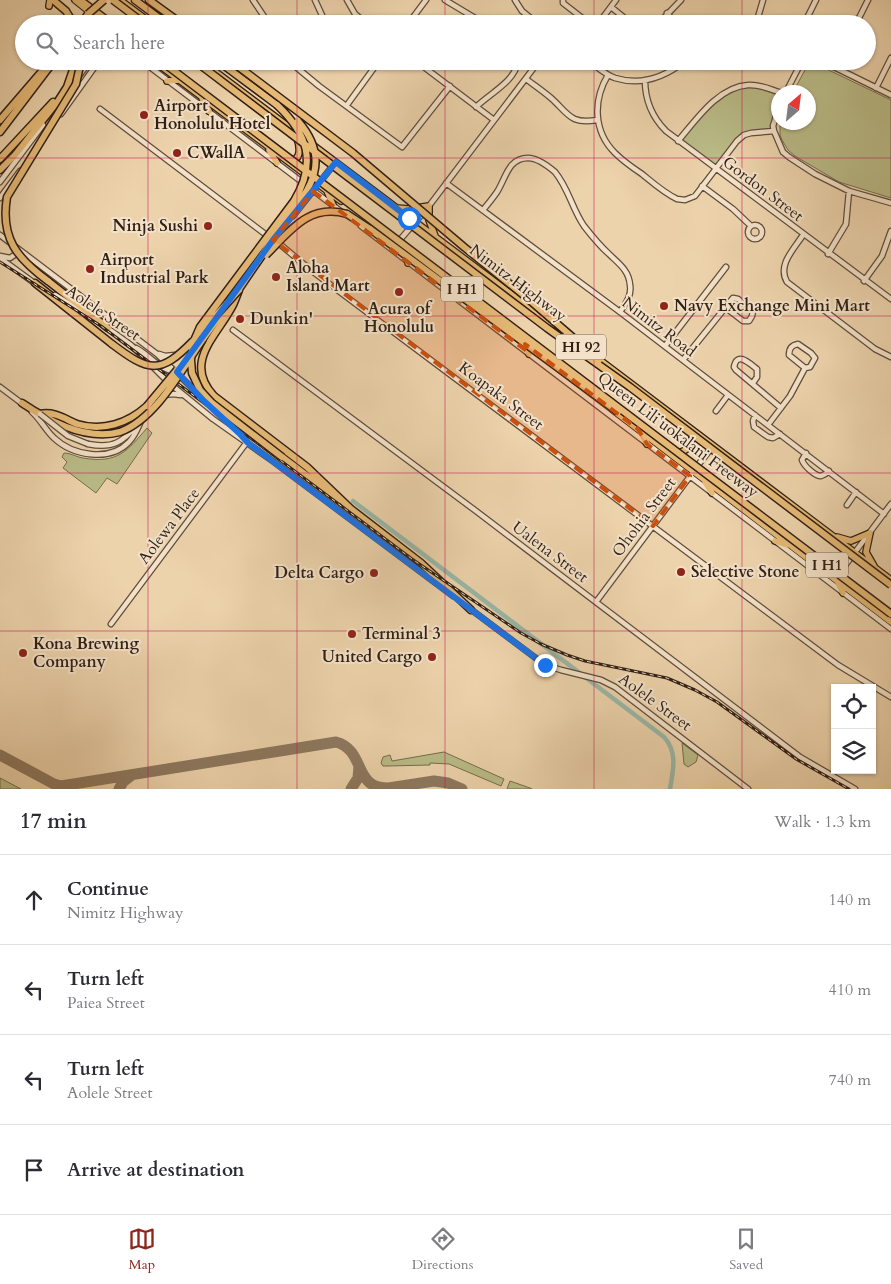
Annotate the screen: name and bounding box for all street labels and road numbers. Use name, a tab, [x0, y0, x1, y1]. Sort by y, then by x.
street label: Gordon Street	[718, 151, 808, 227]
street label: Nimitz Highway	[465, 239, 572, 327]
road number: I H1	[441, 276, 483, 302]
street label: Aolele Street	[61, 280, 145, 346]
street label: Nimitz Road	[617, 292, 701, 363]
road number: HI 92	[556, 334, 606, 360]
street label: Koapaka Street	[454, 357, 548, 435]
street label: Queen Liliʻuokalani Freeway	[593, 367, 764, 503]
street label: Ohohia Street	[607, 473, 681, 561]
street label: Aolewa Place	[133, 483, 205, 569]
street label: Ualena Street	[507, 516, 593, 588]
road number: I H1	[806, 552, 848, 578]
street label: Aolele Street	[614, 668, 696, 736]

